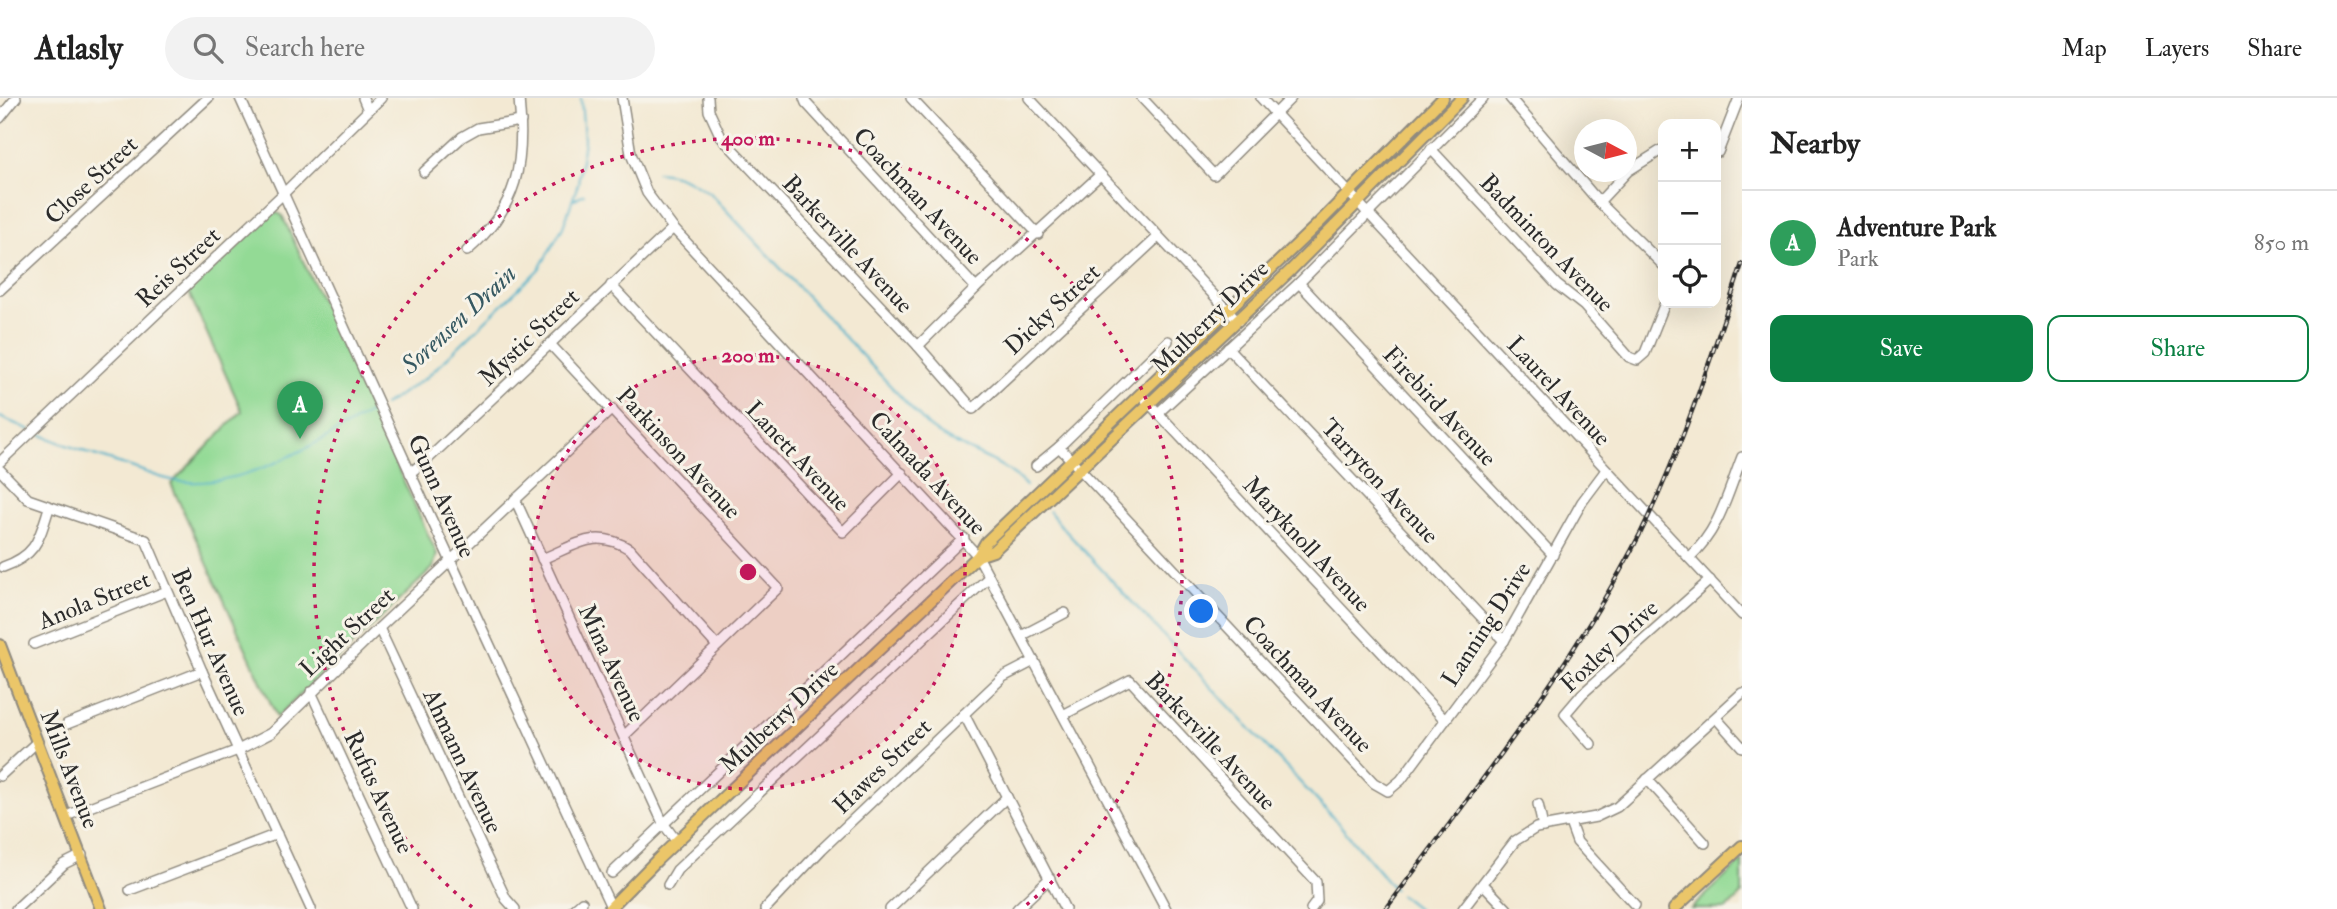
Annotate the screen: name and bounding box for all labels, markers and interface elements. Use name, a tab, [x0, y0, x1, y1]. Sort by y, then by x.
search box	[165, 17, 655, 80]
text: Atlasly	[35, 28, 123, 69]
icon: search	[189, 29, 227, 67]
text: Search here	[245, 32, 365, 64]
text: Map	[2062, 33, 2107, 64]
text: Layers	[2145, 33, 2209, 64]
text: Share	[2247, 33, 2302, 64]
north arrow	[1574, 119, 1637, 182]
map controls	[1658, 119, 1721, 308]
button: +	[1658, 119, 1721, 182]
street label: Coachman Avenue	[846, 121, 989, 272]
text: 400 m	[720, 125, 775, 152]
text: Nearby	[1770, 125, 1860, 162]
street label: Close Street	[38, 129, 145, 231]
street label: Badminton Avenue	[1473, 168, 1621, 319]
street label: Barkerville Avenue	[775, 169, 920, 320]
button: −	[1658, 182, 1721, 245]
text: Adventure Park	[1837, 212, 1997, 244]
street label: Reis Street	[130, 220, 227, 314]
text: A	[1786, 228, 1800, 257]
text: 850 m	[2254, 228, 2309, 257]
text: Park	[1837, 244, 1879, 273]
button: locate	[1658, 245, 1721, 308]
street label: Mulberry Drive	[1145, 254, 1276, 381]
street label: Dicky Street	[998, 257, 1107, 362]
water label: Sorensen Drain	[394, 258, 523, 382]
street label: Mystic Street	[472, 282, 586, 393]
button: Save	[1770, 315, 2033, 382]
button: Share	[2047, 315, 2309, 382]
street label: Laurel Avenue	[1500, 330, 1617, 453]
street label: Firebird Avenue	[1376, 340, 1503, 473]
text: 200 m	[722, 342, 775, 369]
pin: A	[277, 381, 323, 439]
street label: Parkinson Avenue	[610, 381, 748, 526]
street label: Lanett Avenue	[739, 395, 857, 518]
street label: Calmada Avenue	[862, 405, 993, 542]
street label: Tarryton Avenue	[1314, 412, 1445, 550]
street label: Gunn Avenue	[401, 430, 483, 563]
street label: Maryknoll Avenue	[1236, 470, 1377, 619]
street label: Lanning Drive	[1435, 556, 1538, 693]
centre of rings	[736, 560, 760, 584]
street label: Ben Hur Avenue	[164, 563, 257, 721]
street label: Anola Street	[33, 564, 155, 637]
street label: Light Street	[293, 580, 401, 684]
street label: Foxley Drive	[1554, 593, 1665, 700]
your location	[1184, 594, 1218, 628]
street label: Mina Avenue	[571, 599, 652, 727]
street label: Coachman Avenue	[1236, 609, 1379, 760]
street label: Mulberry Drive	[713, 654, 845, 780]
street label: Barkerville Avenue	[1138, 666, 1283, 817]
street label: Ahmann Avenue	[415, 683, 509, 838]
street label: Mills Avenue	[33, 705, 106, 833]
street label: Hawes Street	[827, 712, 938, 821]
street label: Rufus Avenue	[337, 726, 421, 859]

